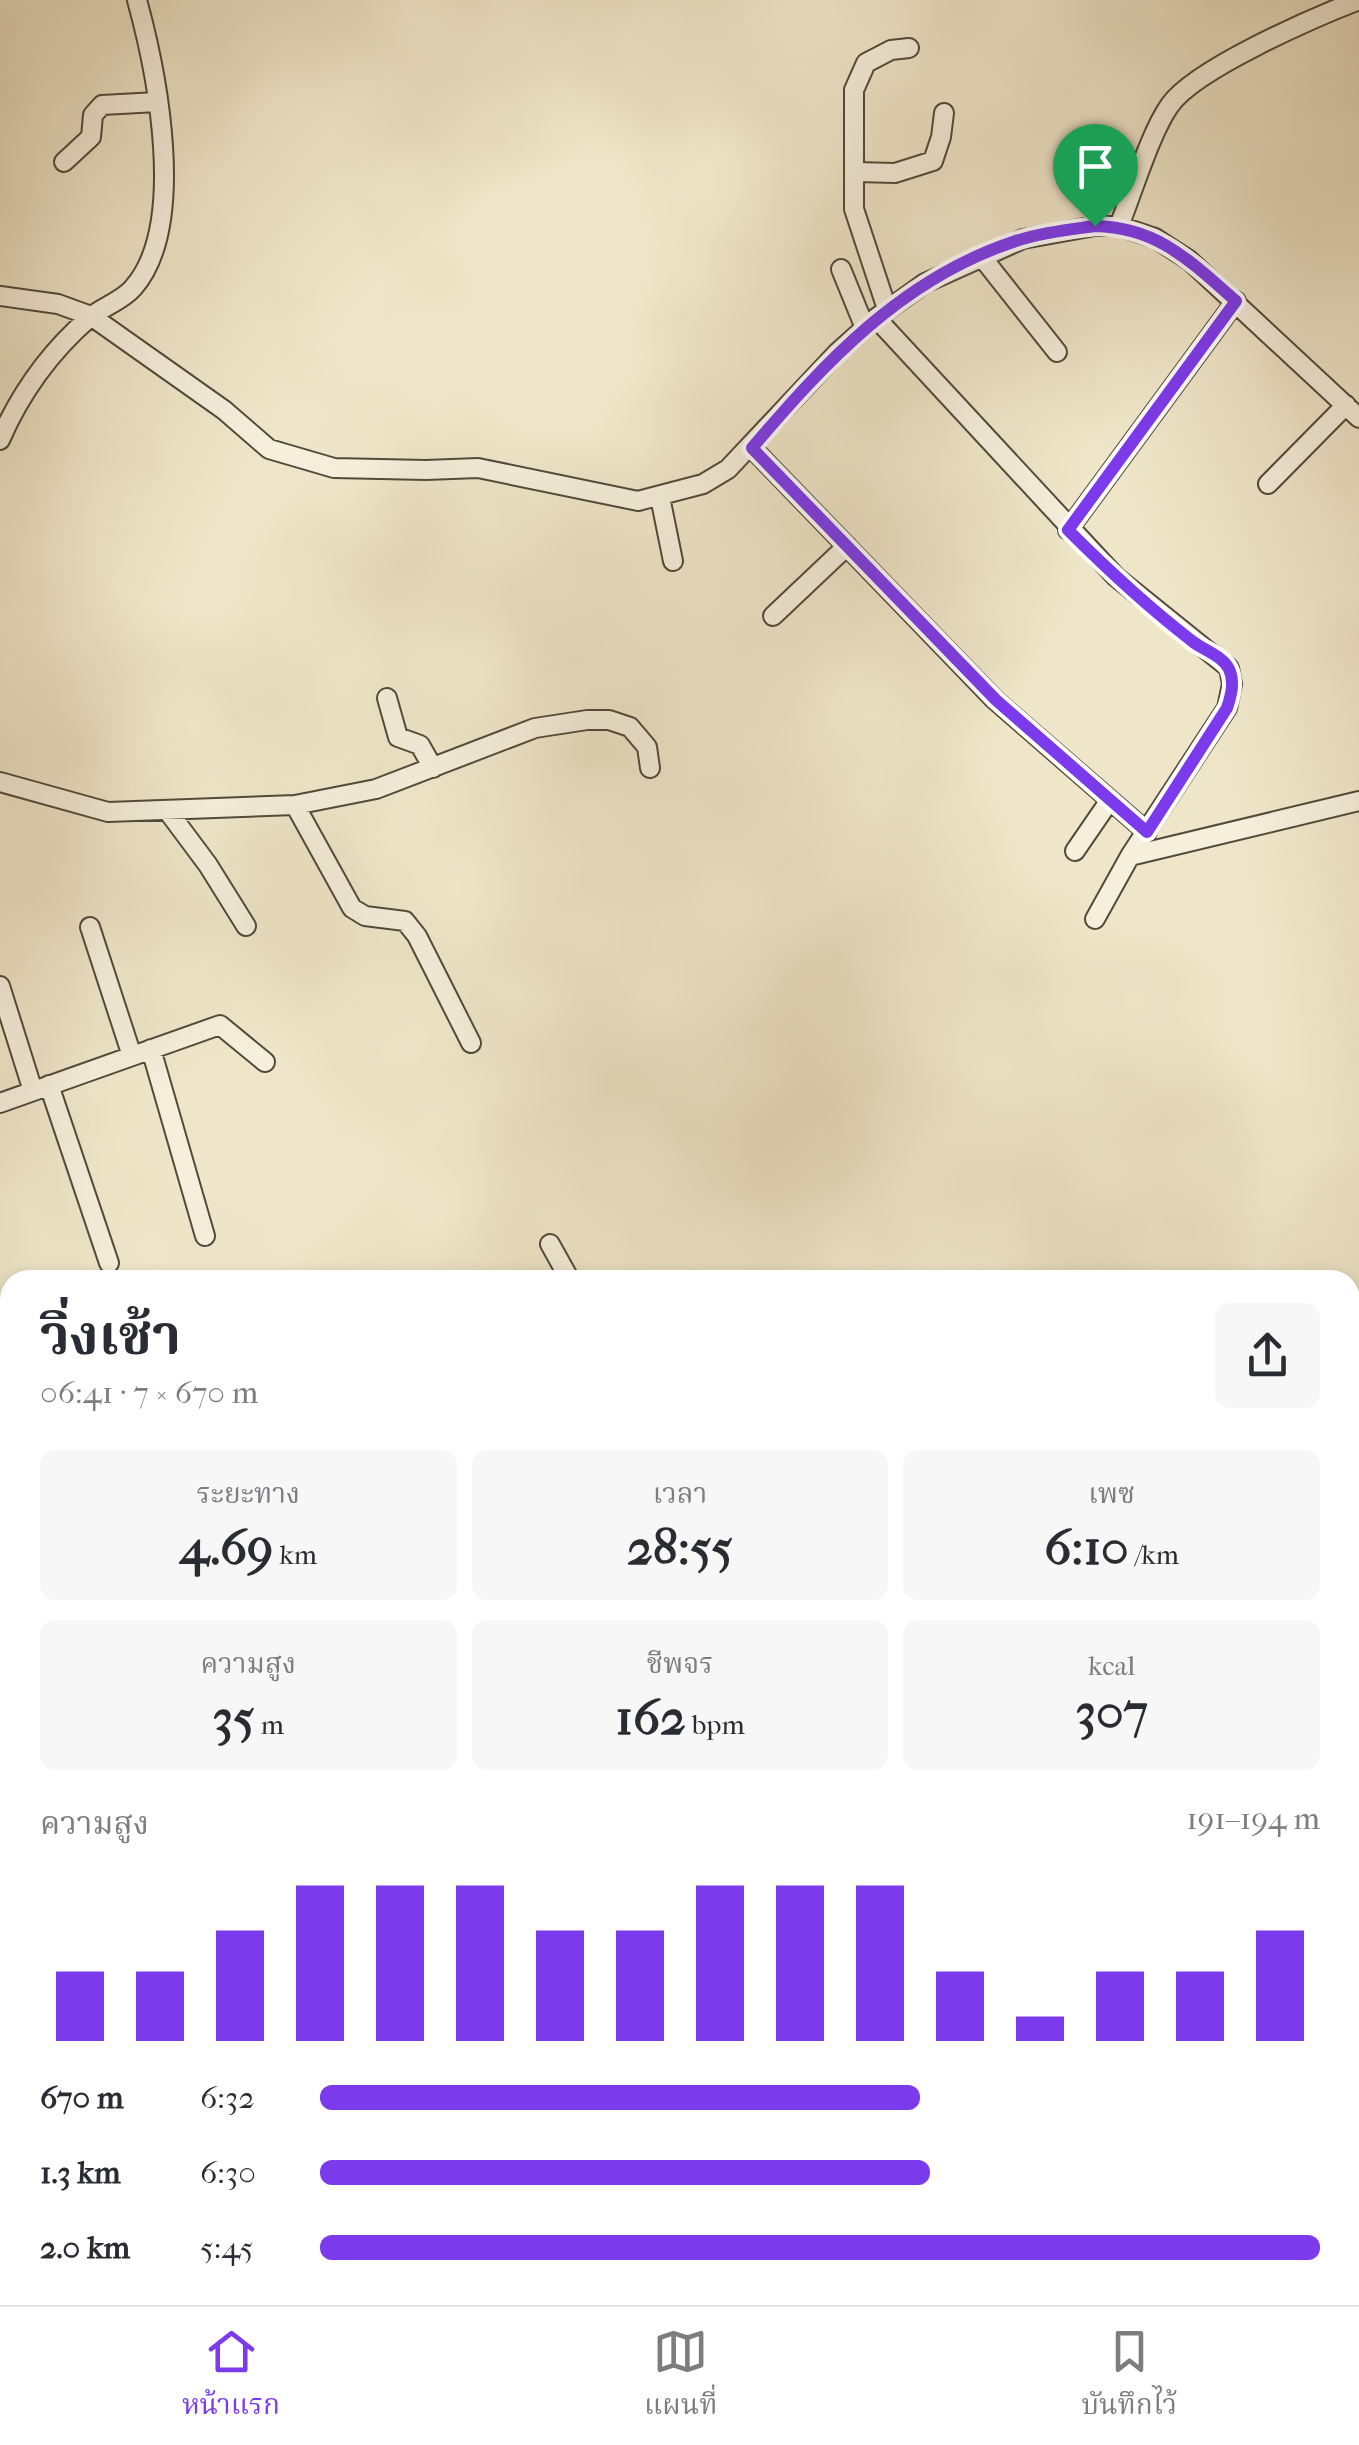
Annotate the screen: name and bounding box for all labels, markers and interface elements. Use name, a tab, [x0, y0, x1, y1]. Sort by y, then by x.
pin	[1053, 124, 1138, 227]
icon: arrive	[1068, 139, 1123, 194]
button: share	[1215, 1303, 1320, 1408]
text: วิ่งเช้า	[40, 1304, 181, 1368]
text: 06:41 · 7 × 670 m	[40, 1374, 258, 1411]
text: ระยะทาง	[197, 1477, 300, 1510]
text: เวลา	[653, 1477, 707, 1510]
text: เพซ	[1088, 1477, 1135, 1510]
text: 4.69	[180, 1518, 273, 1577]
text: 28:55	[627, 1518, 733, 1577]
text: 6:10	[1044, 1518, 1129, 1577]
text: km	[273, 1538, 317, 1571]
text: /km	[1129, 1538, 1179, 1571]
text: ความสูง	[201, 1647, 296, 1680]
text: ชีพจร	[647, 1647, 713, 1680]
text: kcal	[1088, 1649, 1135, 1682]
text: 307	[1076, 1682, 1148, 1741]
text: 35	[213, 1688, 255, 1747]
text: 162	[615, 1688, 686, 1747]
text: m	[255, 1708, 284, 1741]
text: bpm	[686, 1708, 745, 1741]
text: 191–194 m	[1186, 1800, 1320, 1837]
text: ความสูง	[40, 1805, 149, 1842]
text: 670 m	[40, 2079, 124, 2116]
text: 6:32	[200, 2079, 255, 2116]
text: 1.3 km	[40, 2154, 121, 2191]
text: 6:30	[200, 2154, 256, 2191]
text: 2.0 km	[40, 2229, 130, 2266]
text: 5:45	[200, 2229, 253, 2266]
tab: หน้าแรก	[182, 2324, 280, 2429]
tab: แผนที่	[644, 2324, 717, 2429]
tab: บันทึกไว้	[1082, 2324, 1177, 2429]

